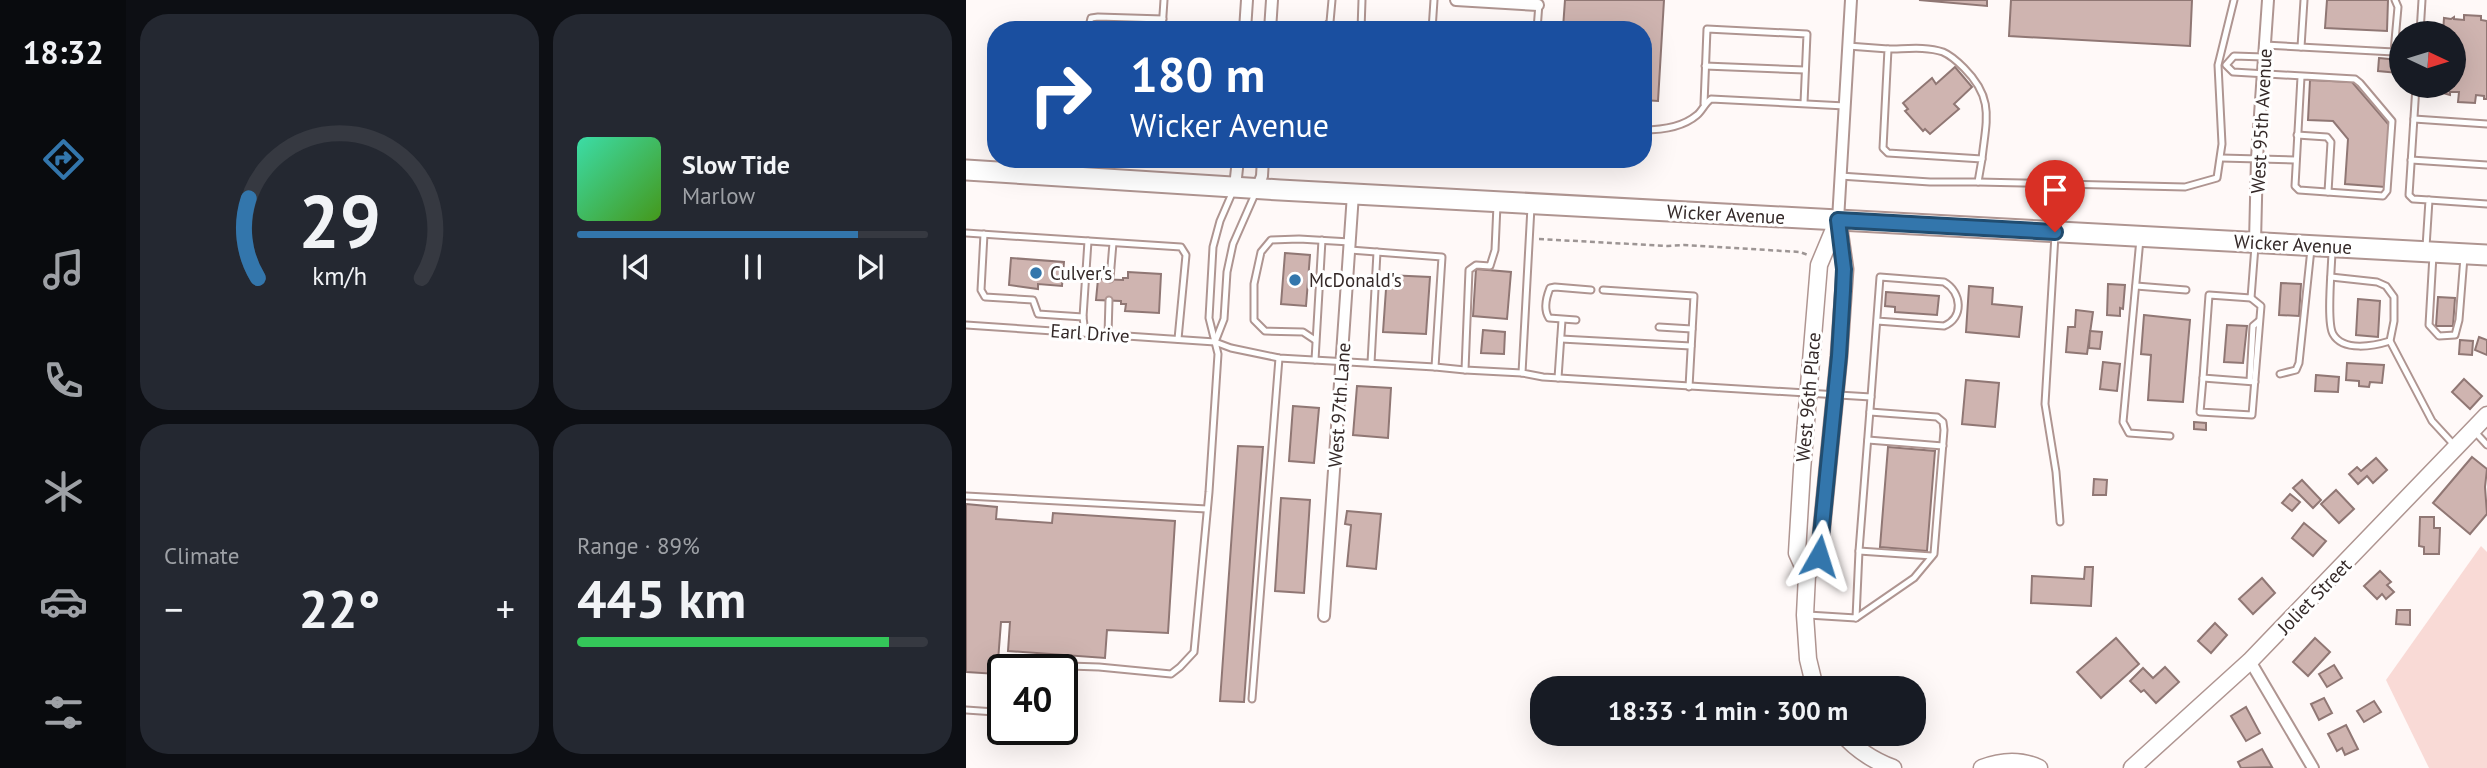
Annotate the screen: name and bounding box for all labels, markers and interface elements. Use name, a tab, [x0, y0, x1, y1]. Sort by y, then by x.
north arrow	[2389, 21, 2466, 98]
map controls	[2389, 21, 2466, 98]
text: 18:32	[22, 31, 104, 73]
text: 180 m	[1130, 42, 1265, 106]
street label: West 95th Avenue	[2245, 48, 2277, 194]
icon: right	[1015, 49, 1106, 140]
text: Wicker Avenue	[1130, 104, 1329, 146]
icon: directions	[39, 135, 88, 184]
text: Slow Tide	[682, 148, 790, 181]
pin	[2025, 160, 2085, 232]
icon: arrive	[2036, 171, 2074, 209]
text: 29	[298, 174, 381, 268]
text: Marlow	[682, 181, 755, 210]
street label: Wicker Avenue	[1666, 199, 1786, 229]
street label: Wicker Avenue	[2233, 229, 2353, 259]
icon: music	[39, 245, 88, 294]
icon: previous	[617, 248, 655, 286]
icon: pause	[734, 248, 772, 286]
icon: next	[851, 248, 889, 286]
text: km/h	[312, 260, 367, 292]
place label: Culver's	[1050, 261, 1112, 285]
marker: Culver's	[1028, 265, 1044, 281]
place label: McDonald's	[1309, 268, 1402, 292]
marker: McDonald's	[1287, 272, 1303, 288]
street label: Earl Drive	[1050, 318, 1130, 348]
street label: West 96th Place	[1790, 331, 1826, 463]
street label: West 97th Lane	[1323, 342, 1355, 468]
icon: phone	[39, 356, 88, 405]
icon: climate	[39, 467, 88, 516]
position arrow	[1782, 519, 1856, 593]
text: Range · 89%	[577, 531, 700, 560]
text: Climate	[164, 541, 239, 570]
street label: Joliet Street	[2271, 553, 2356, 640]
text: 445 km	[577, 565, 746, 632]
text: 22°	[299, 575, 380, 642]
icon: car	[39, 577, 88, 626]
text: −	[164, 584, 183, 633]
text: +	[496, 584, 515, 633]
speed limit sign: 40	[987, 654, 1078, 745]
icon: filters	[39, 688, 88, 737]
text: 18:33 · 1 min · 300 m	[1608, 694, 1848, 727]

